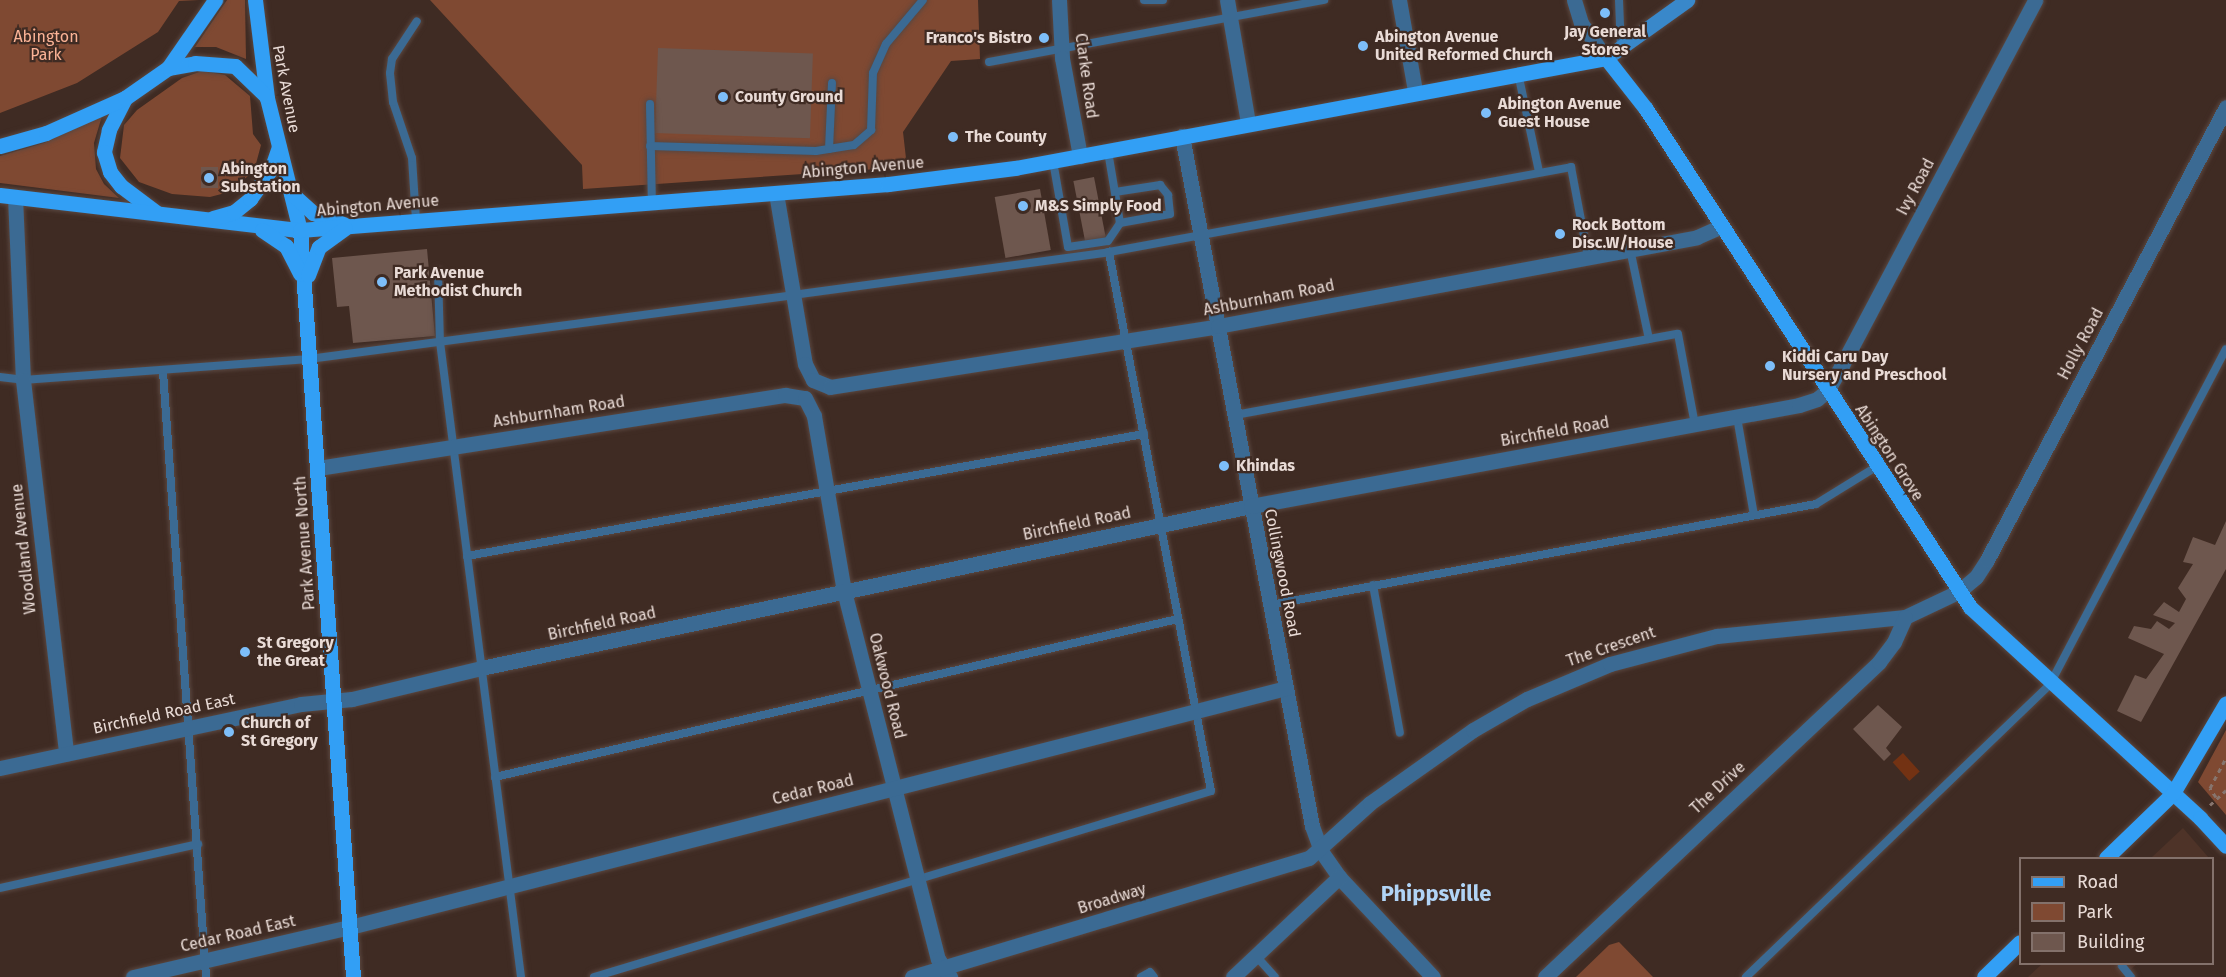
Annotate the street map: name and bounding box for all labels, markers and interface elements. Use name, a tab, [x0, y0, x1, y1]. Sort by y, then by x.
marker: Jay General Stores	[1598, 6, 1612, 20]
place label: Jay General Stores	[1564, 22, 1646, 60]
park label: Abington Park	[13, 27, 79, 65]
place label: Abington Avenue United Reformed Church	[1375, 27, 1553, 65]
place label: Franco's Bistro	[926, 28, 1032, 48]
marker: Franco's Bistro	[1037, 31, 1051, 45]
street label: Clarke Road	[1070, 32, 1102, 120]
marker: Abington Avenue United Reformed Church	[1356, 39, 1370, 53]
street label: Park Avenue	[268, 44, 304, 134]
place label: County Ground	[735, 87, 843, 107]
marker: County Ground	[716, 90, 730, 104]
place label: Abington Avenue Guest House	[1498, 94, 1621, 132]
marker: Abington Avenue Guest House	[1479, 106, 1493, 120]
place label: The County	[965, 127, 1046, 147]
marker: The County	[946, 130, 960, 144]
street label: Abington Avenue	[801, 153, 925, 183]
street label: Ivy Road	[1893, 155, 1939, 219]
place label: Abington Substation	[221, 159, 301, 197]
marker: Abington Substation	[202, 171, 216, 185]
street label: Abington Avenue	[316, 191, 440, 221]
place label: M&S Simply Food	[1035, 196, 1162, 216]
marker: M&S Simply Food	[1016, 199, 1030, 213]
place label: Rock Bottom Disc.W/House	[1572, 215, 1673, 253]
marker: Rock Bottom Disc.W/House	[1553, 227, 1567, 241]
place label: Park Avenue Methodist Church	[394, 263, 522, 301]
marker: Park Avenue Methodist Church	[375, 275, 389, 289]
street label: Ashburnham Road	[1202, 276, 1336, 320]
street label: Holly Road	[2054, 305, 2108, 383]
place label: Kiddi Caru Day Nursery and Preschool	[1782, 347, 1947, 385]
marker: Kiddi Caru Day Nursery and Preschool	[1763, 359, 1777, 373]
street label: Ashburnham Road	[492, 392, 626, 432]
street label: Abington Grove	[1851, 401, 1927, 505]
street label: Birchfield Road	[1499, 413, 1611, 451]
place label: Khindas	[1236, 456, 1295, 476]
marker: Khindas	[1217, 459, 1231, 473]
street label: Park Avenue North	[291, 475, 319, 611]
street label: Woodland Avenue	[8, 483, 40, 615]
street label: Birchfield Road	[1021, 503, 1133, 545]
street label: Collingwood Road	[1260, 507, 1304, 639]
street label: Birchfield Road	[546, 603, 658, 645]
street label: The Crescent	[1564, 623, 1658, 671]
street label: Oakwood Road	[865, 631, 909, 741]
place label: St Gregory the Great	[257, 633, 334, 671]
marker: St Gregory the Great	[238, 645, 252, 659]
street label: Birchfield Road East	[91, 690, 237, 738]
place label: Church of St Gregory	[241, 713, 318, 751]
marker: Church of St Gregory	[222, 725, 236, 739]
street label: The Drive	[1687, 758, 1749, 818]
street label: Cedar Road	[770, 771, 856, 809]
legend	[2019, 857, 2214, 965]
text: Road	[2077, 871, 2119, 893]
street label: Broadway	[1075, 880, 1149, 918]
district label: Phippsville	[1381, 881, 1491, 907]
text: Park	[2077, 901, 2112, 923]
street label: Cedar Road East	[179, 911, 297, 957]
text: Building	[2077, 931, 2144, 953]

